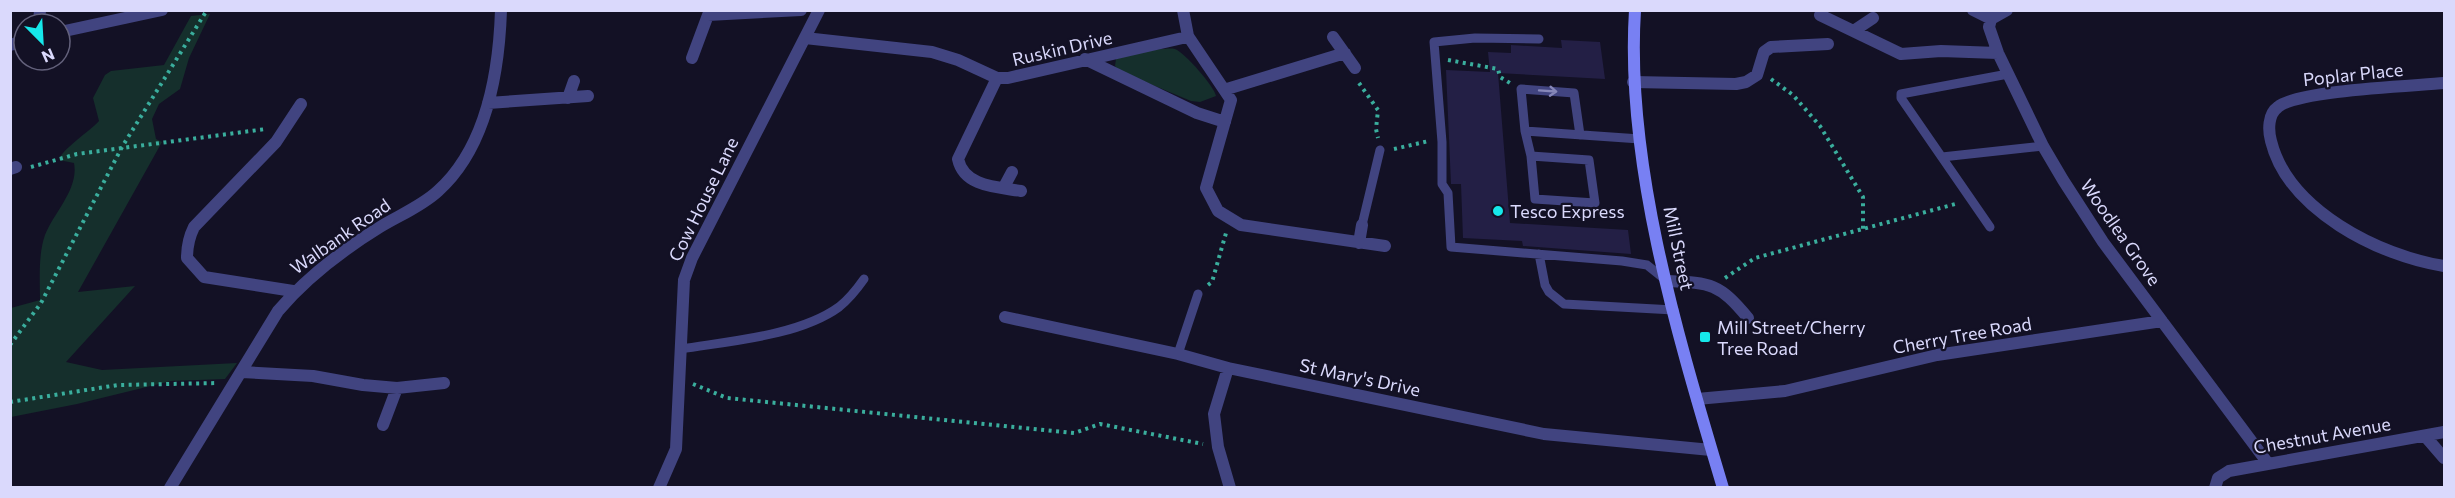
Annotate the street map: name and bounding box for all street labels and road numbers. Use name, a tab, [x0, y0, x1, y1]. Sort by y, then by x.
street label: Ruskin Drive	[1010, 26, 1114, 70]
street label: Poplar Place	[2302, 58, 2404, 90]
street label: Cow House Lane	[663, 133, 743, 265]
street label: Woodlea Grove	[2076, 175, 2166, 289]
street label: Walbank Road	[286, 193, 394, 279]
street label: Mill Street	[1659, 204, 1699, 292]
street label: Cherry Tree Road	[1891, 312, 2033, 358]
street label: St Mary's Drive	[1298, 353, 1422, 401]
street label: Chestnut Avenue	[2252, 412, 2392, 458]

